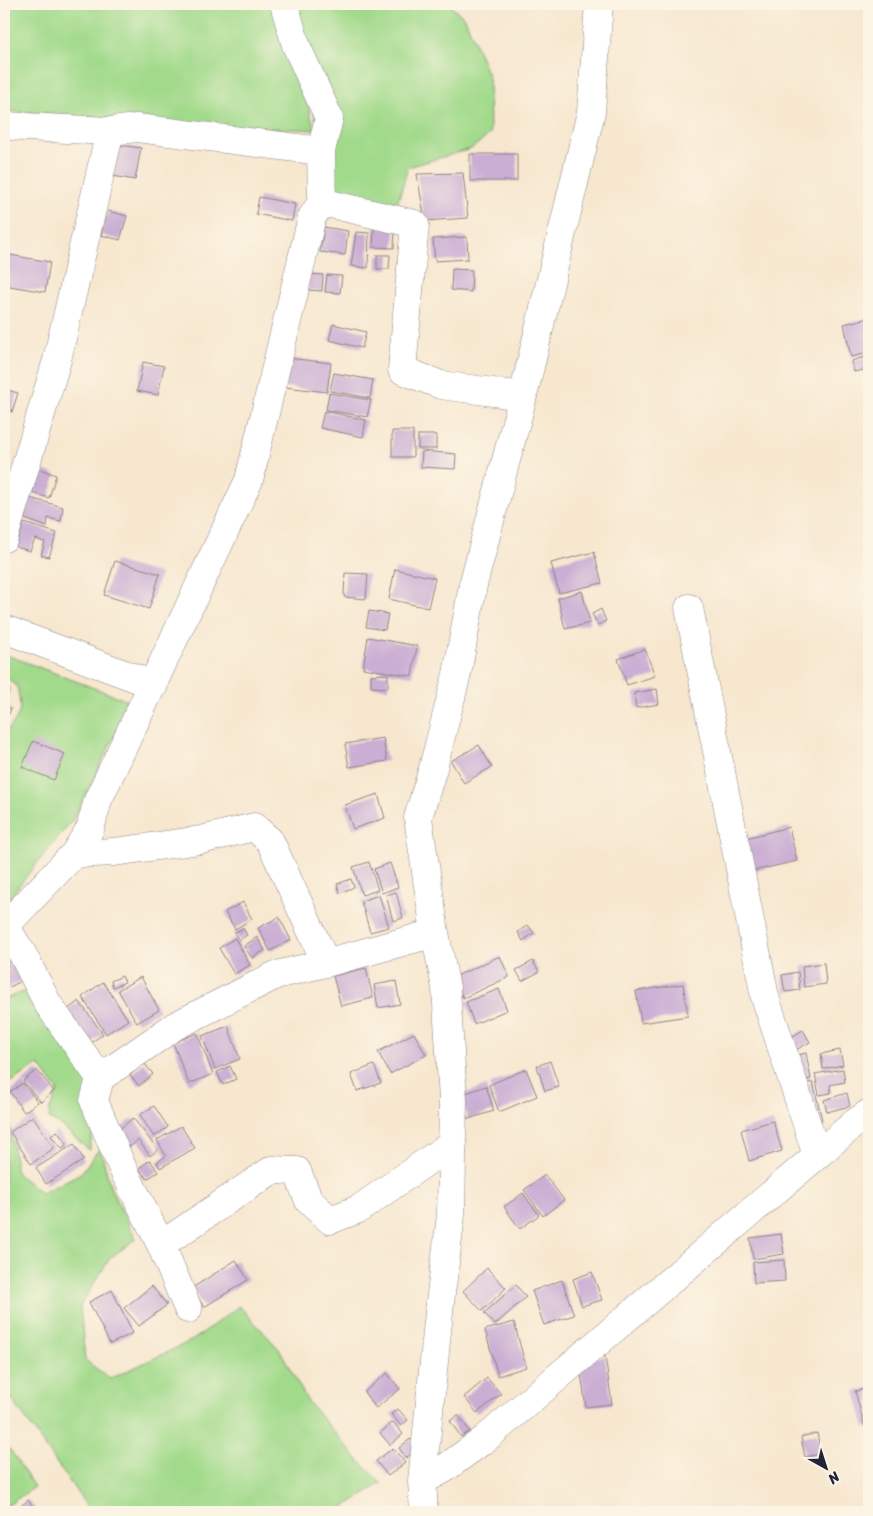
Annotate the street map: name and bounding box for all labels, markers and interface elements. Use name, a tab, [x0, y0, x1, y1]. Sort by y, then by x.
north arrow	[800, 1444, 850, 1494]
text: N	[822, 1464, 846, 1491]

